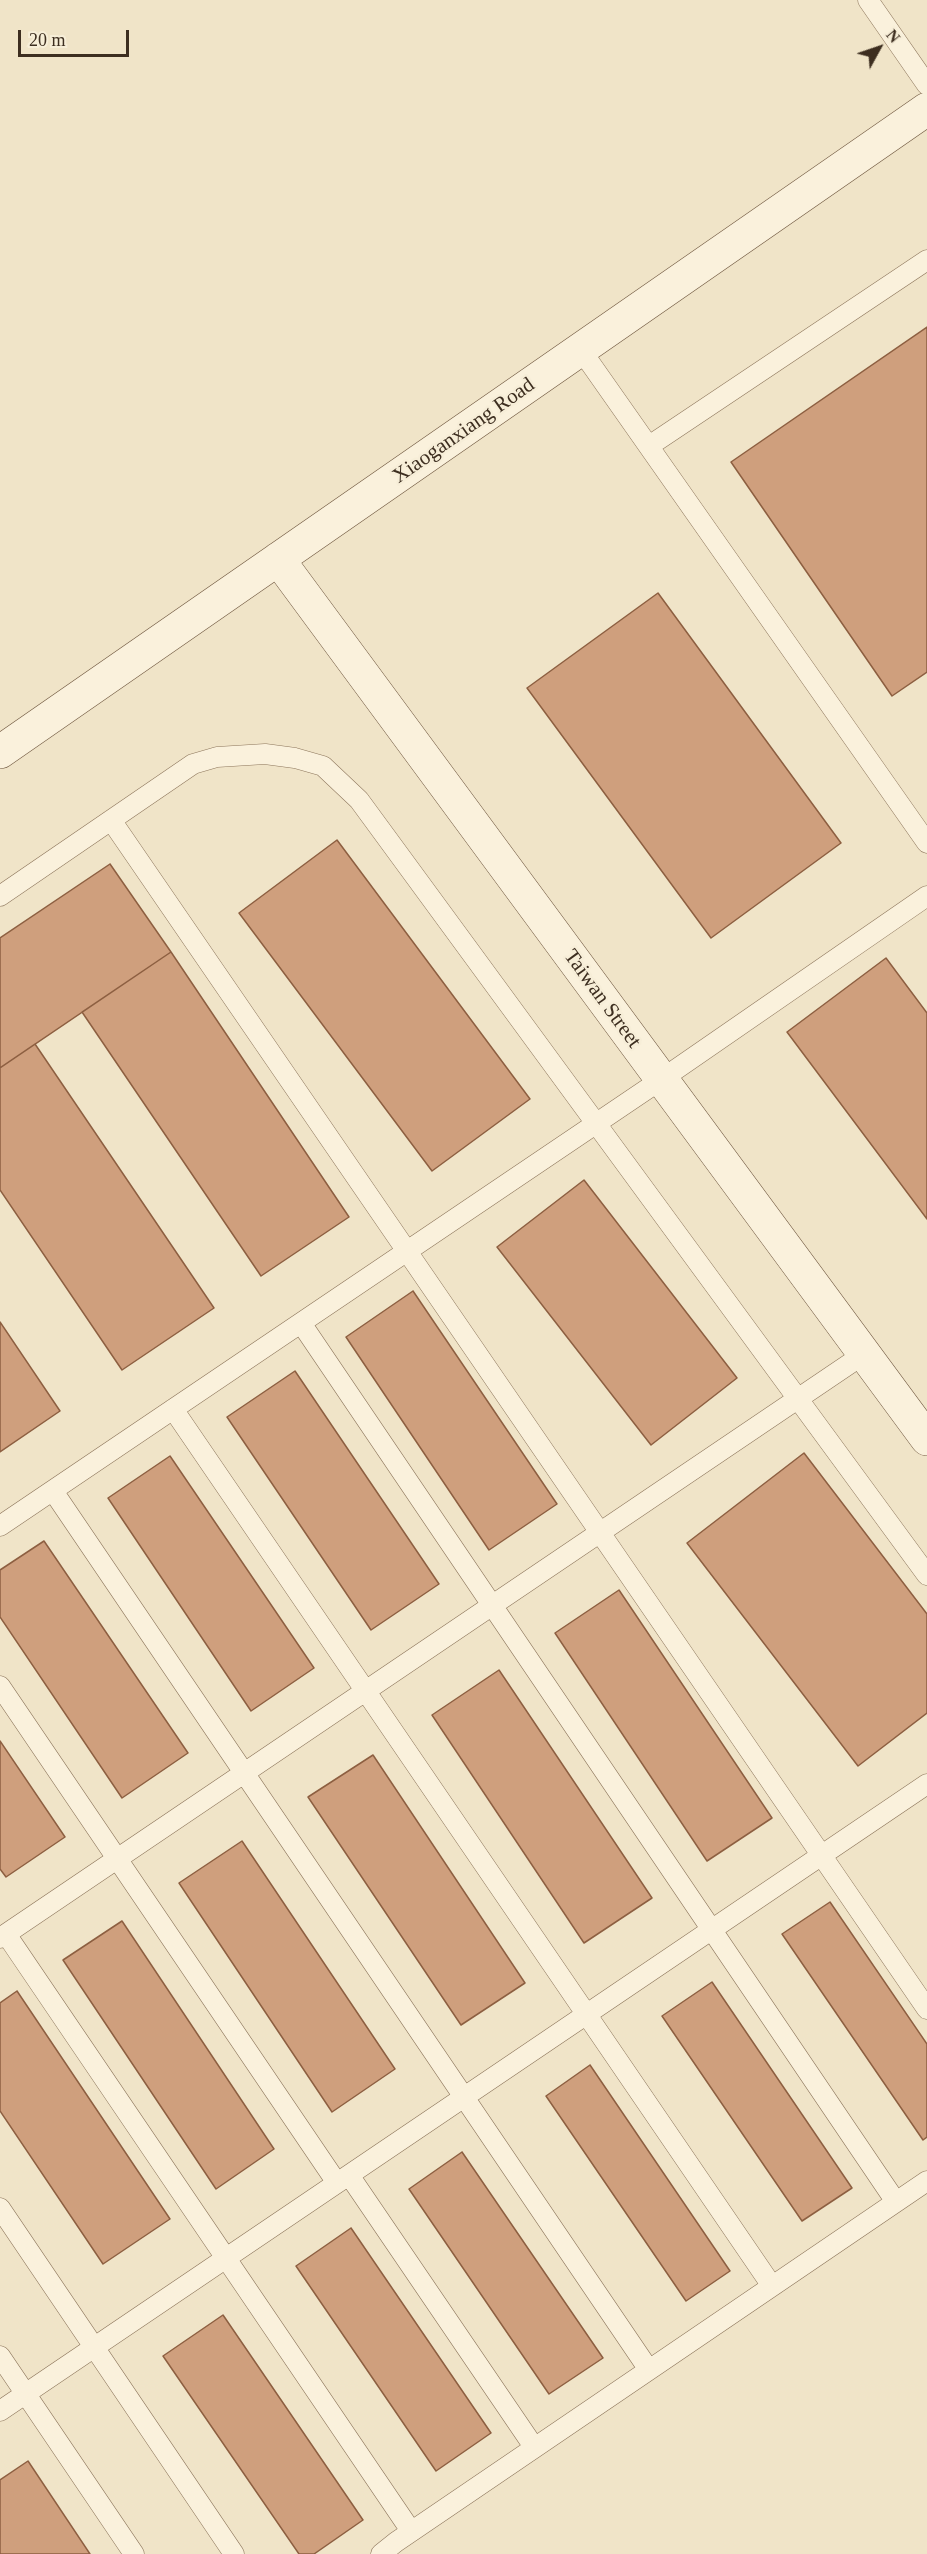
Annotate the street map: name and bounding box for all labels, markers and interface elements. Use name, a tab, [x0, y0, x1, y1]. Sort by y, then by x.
scale bar	[21, 18, 132, 56]
north arrow	[849, 18, 909, 78]
text: N	[883, 26, 903, 46]
text: 20 m	[29, 30, 66, 50]
street label: Xiaoganxiang Road	[388, 373, 540, 489]
street label: Taiwan Street	[558, 945, 646, 1053]

